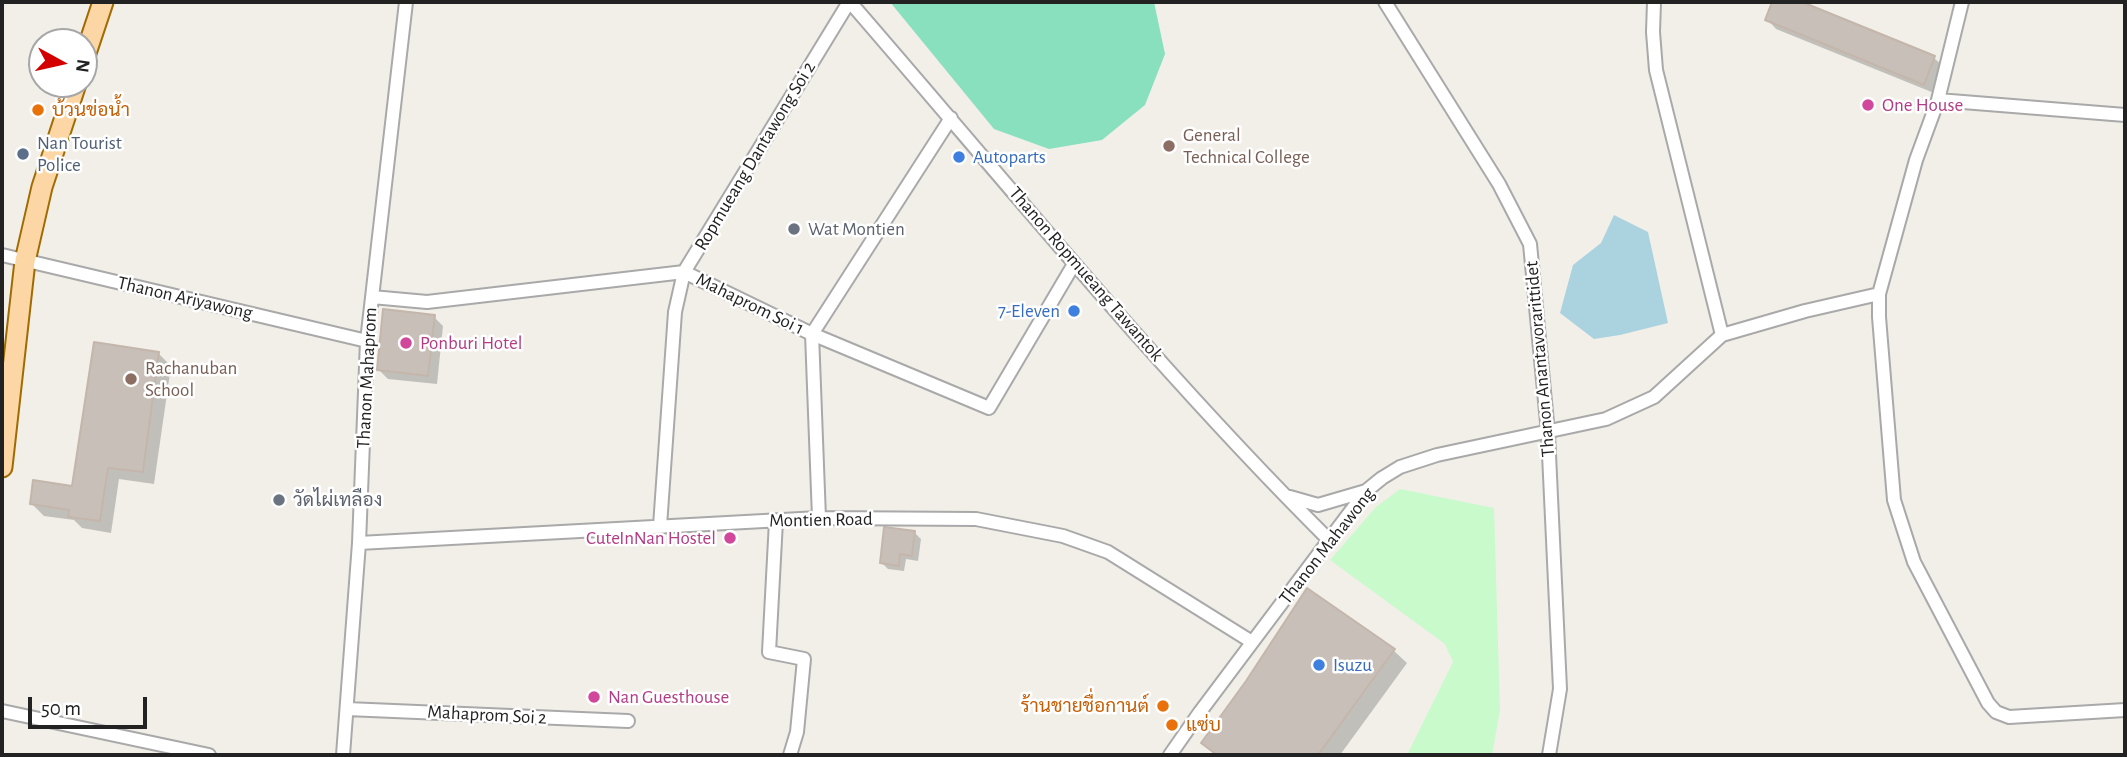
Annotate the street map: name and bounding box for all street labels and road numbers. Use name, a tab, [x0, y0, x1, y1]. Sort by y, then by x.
street label: Ropmueang Dantawong Soi 2	[689, 57, 821, 255]
street label: Thanon Ropmueang Tawantok	[1004, 182, 1168, 366]
street label: Thanon Anantavorarittidet	[1520, 260, 1560, 458]
street label: Mahaprom Soi 1	[692, 268, 808, 340]
street label: Thanon Ariyawong	[115, 271, 255, 325]
street label: Thanon Mahaprom	[352, 307, 382, 449]
street label: Thanon Mahawong	[1274, 483, 1380, 609]
street label: Montien Road	[769, 508, 873, 532]
street label: Mahaprom Soi 2	[427, 700, 547, 730]

